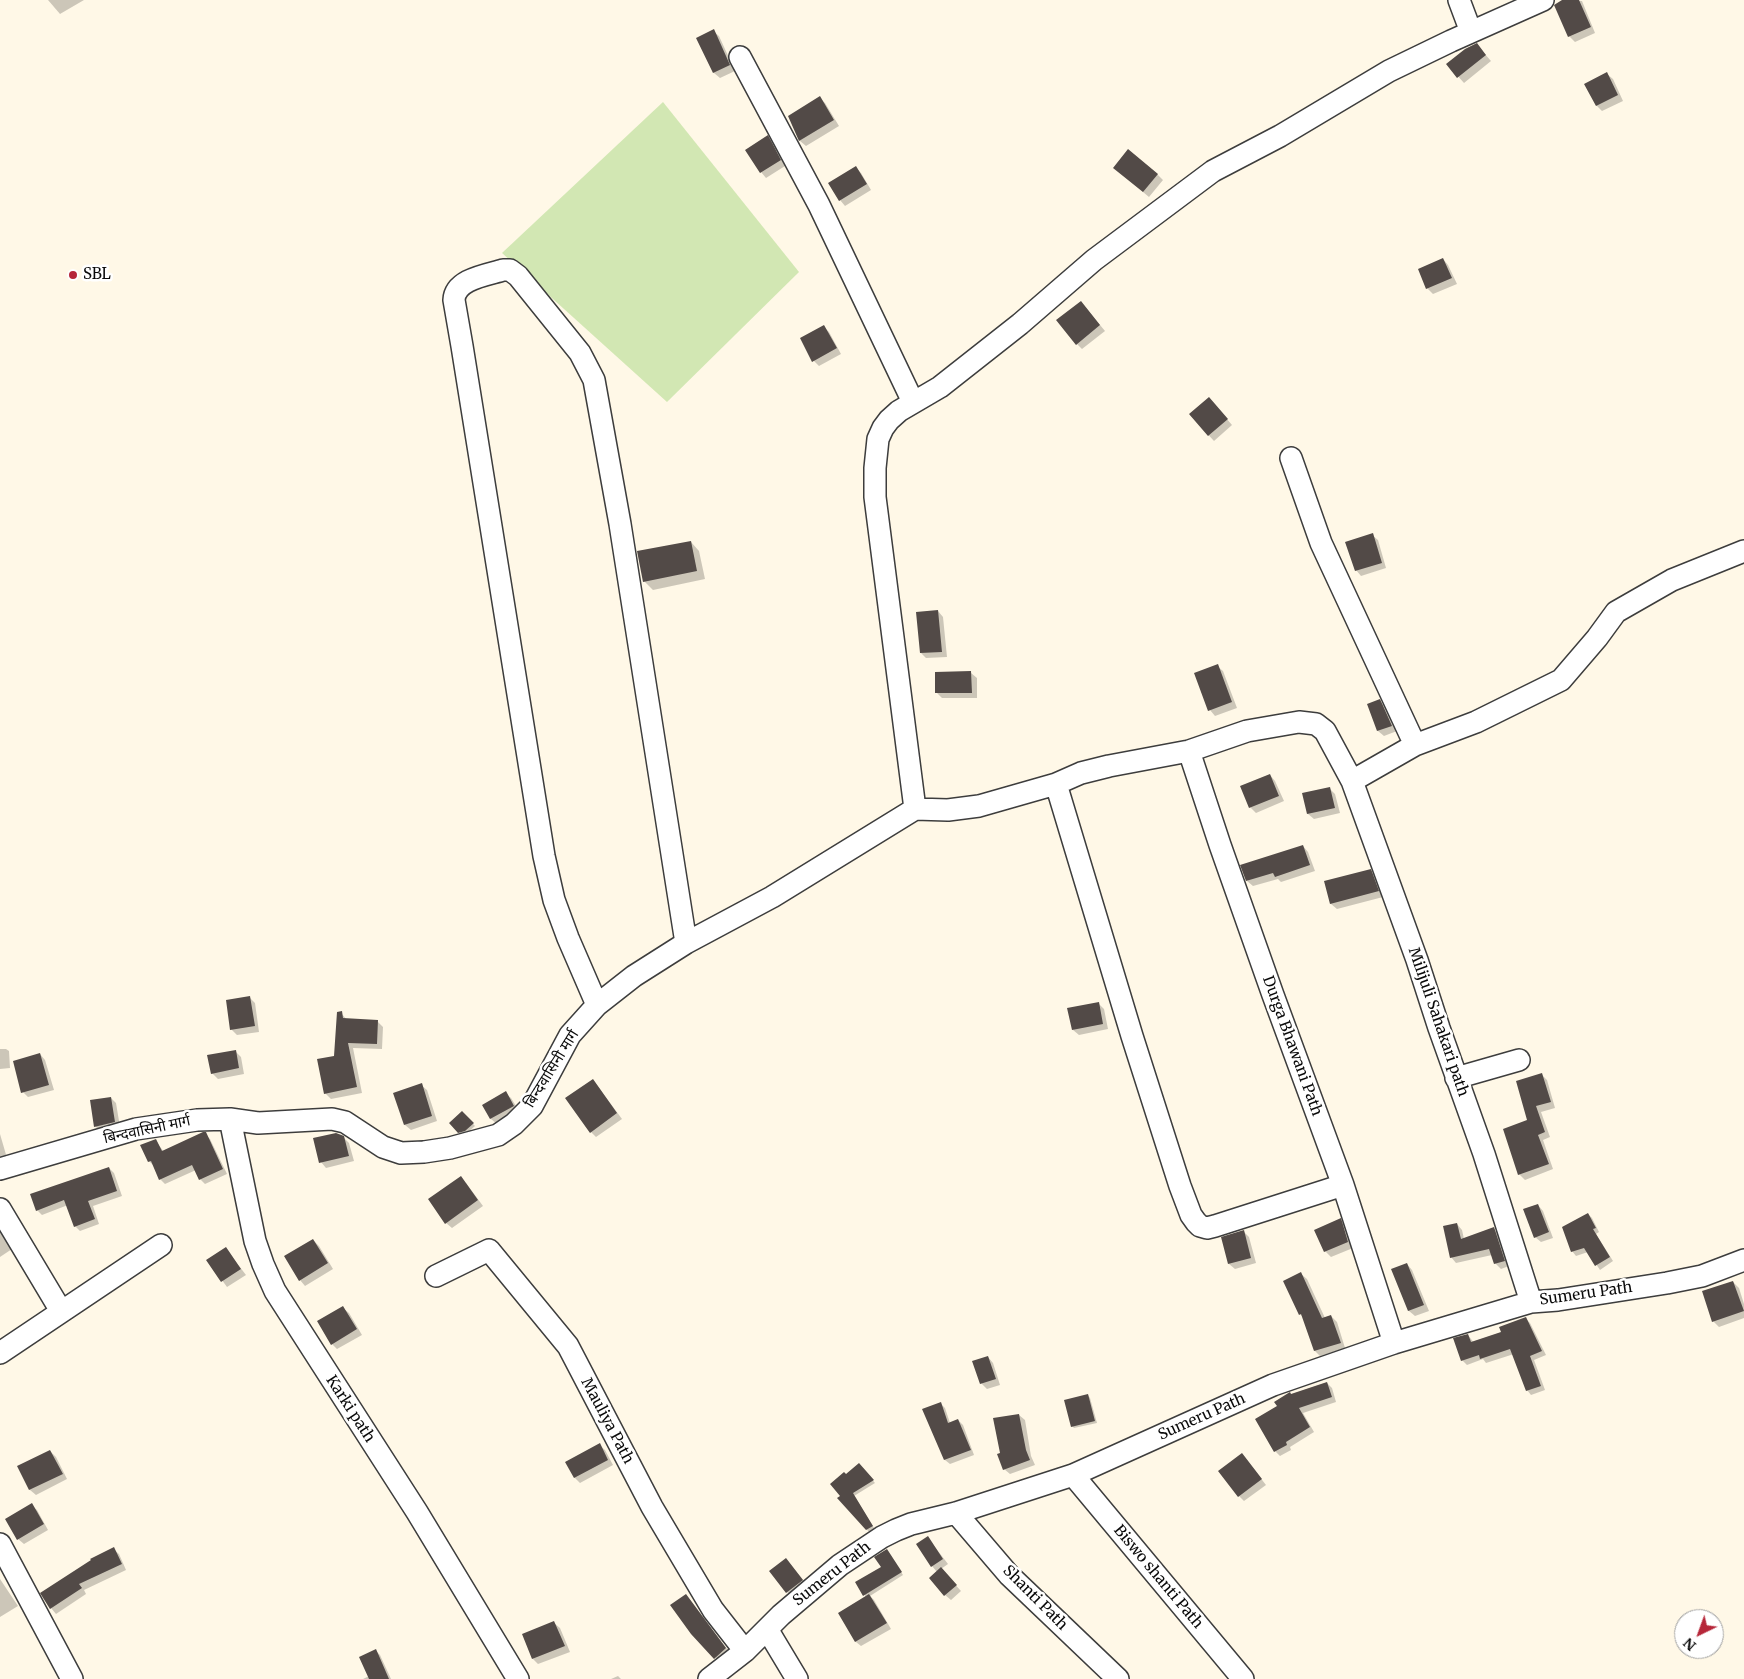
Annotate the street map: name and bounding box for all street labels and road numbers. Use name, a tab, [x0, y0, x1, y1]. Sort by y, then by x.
street label: Milijuli Sahakari path	[1404, 945, 1472, 1099]
street label: Durga Bhawani Path	[1258, 974, 1326, 1118]
street label: बिन्दवासिनी मार्ग	[521, 1027, 583, 1111]
street label: बिन्दवासिनी मार्ग	[102, 1112, 192, 1148]
street label: Sumeru Path	[1538, 1279, 1634, 1309]
street label: Karki path	[322, 1372, 378, 1446]
street label: Mauliya Path	[577, 1375, 637, 1467]
street label: Sumeru Path	[1156, 1390, 1248, 1444]
street label: Biswo shanti Path	[1110, 1522, 1206, 1632]
street label: Sumeru Path	[790, 1538, 874, 1610]
street label: Shanti Path	[999, 1562, 1071, 1634]

